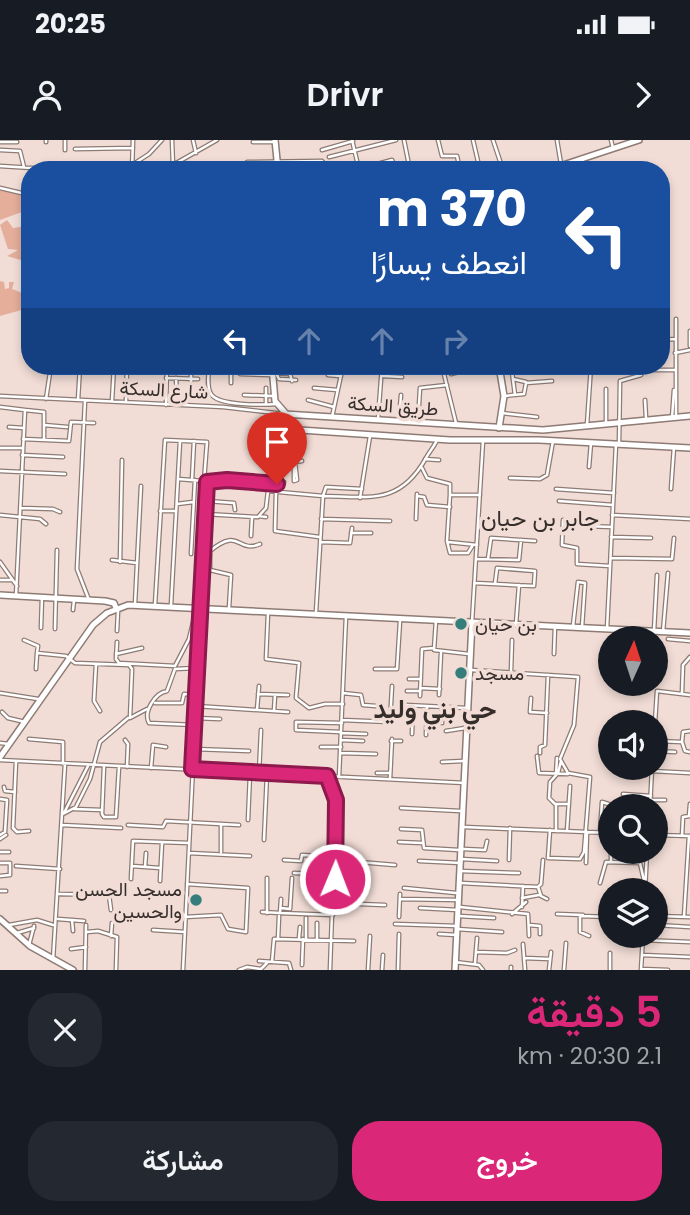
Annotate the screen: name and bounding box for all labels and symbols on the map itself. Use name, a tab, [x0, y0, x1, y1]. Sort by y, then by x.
street label: شارع السكة	[119, 374, 209, 406]
street label: طريق السكة	[347, 389, 439, 423]
pin	[247, 412, 307, 484]
district label: جابر بن حيان	[481, 502, 599, 534]
place label: بن حيان	[475, 611, 537, 638]
marker: بن حيان	[453, 616, 469, 632]
north arrow	[598, 626, 668, 696]
place label: مسجد	[475, 660, 524, 687]
marker: مسجد	[453, 665, 469, 681]
district label: حي بني وليد	[373, 691, 497, 731]
position arrow	[298, 842, 372, 916]
place label: مسجد الحسن والحسين	[75, 876, 182, 925]
marker: مسجد الحسن والحسين	[188, 892, 204, 908]

